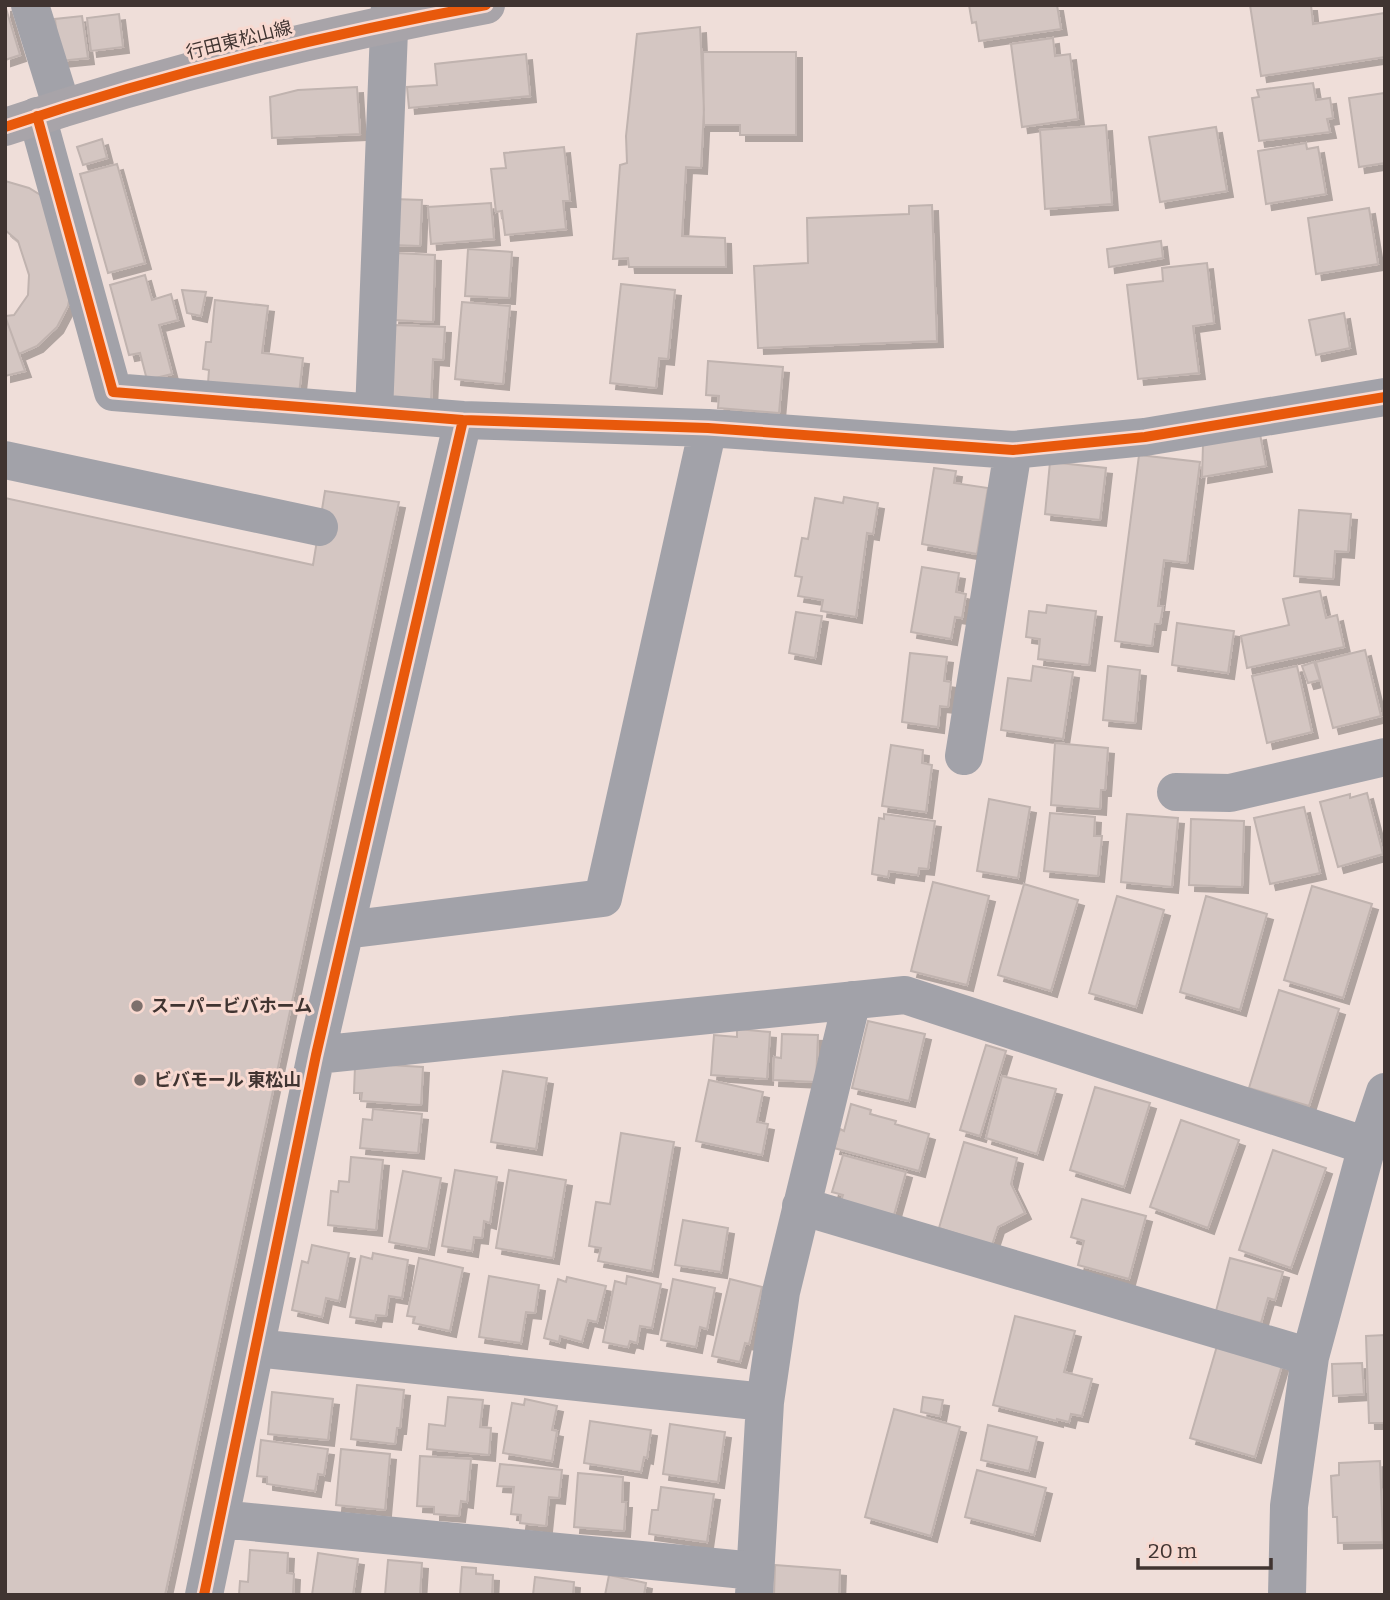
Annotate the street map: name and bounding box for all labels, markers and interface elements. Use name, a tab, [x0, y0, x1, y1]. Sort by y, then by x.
street label: 行田東松山線	[184, 16, 294, 64]
place label: スーパービバホーム	[151, 995, 312, 1017]
marker: スーパービバホーム	[129, 998, 145, 1014]
place label: ビバモール 東松山	[154, 1069, 301, 1091]
marker: ビバモール 東松山	[132, 1072, 148, 1088]
scale bar	[1138, 1526, 1271, 1570]
text: 20 m	[1148, 1538, 1197, 1564]

